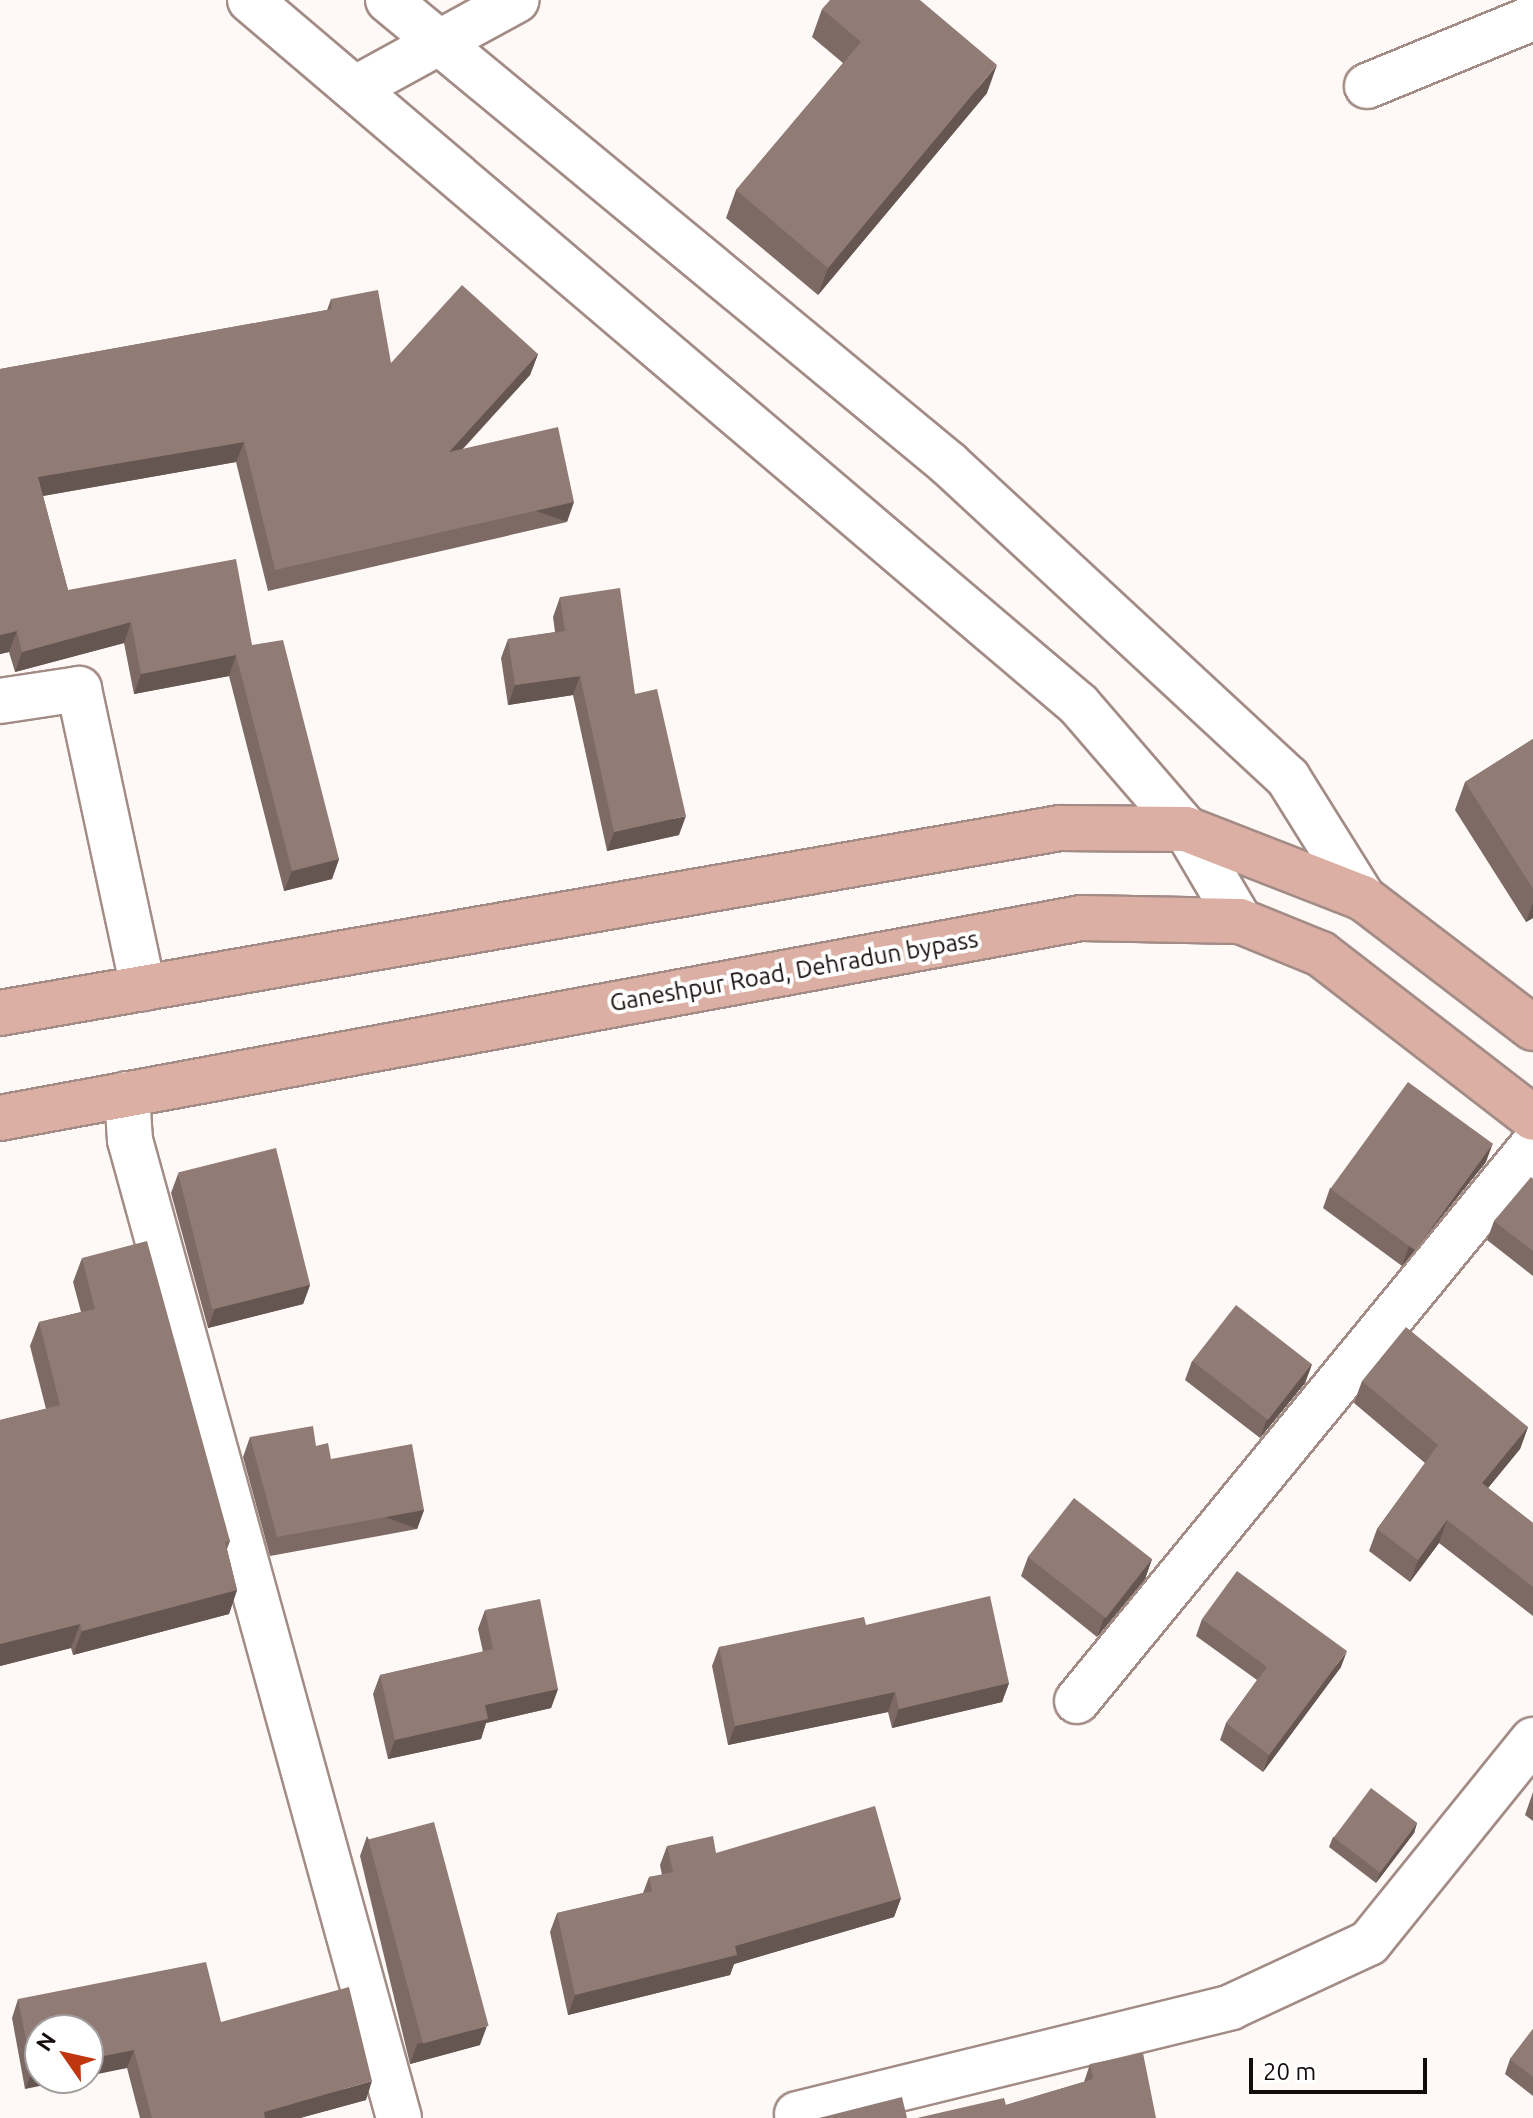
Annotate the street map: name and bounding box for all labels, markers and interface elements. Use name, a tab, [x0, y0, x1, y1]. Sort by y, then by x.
street label: Ganeshpur Road, Dehradun bypass	[608, 924, 980, 1018]
north arrow	[24, 2014, 104, 2094]
text: N	[30, 2028, 60, 2055]
scale bar	[1253, 2042, 1431, 2092]
text: 20 m	[1263, 2058, 1316, 2085]

